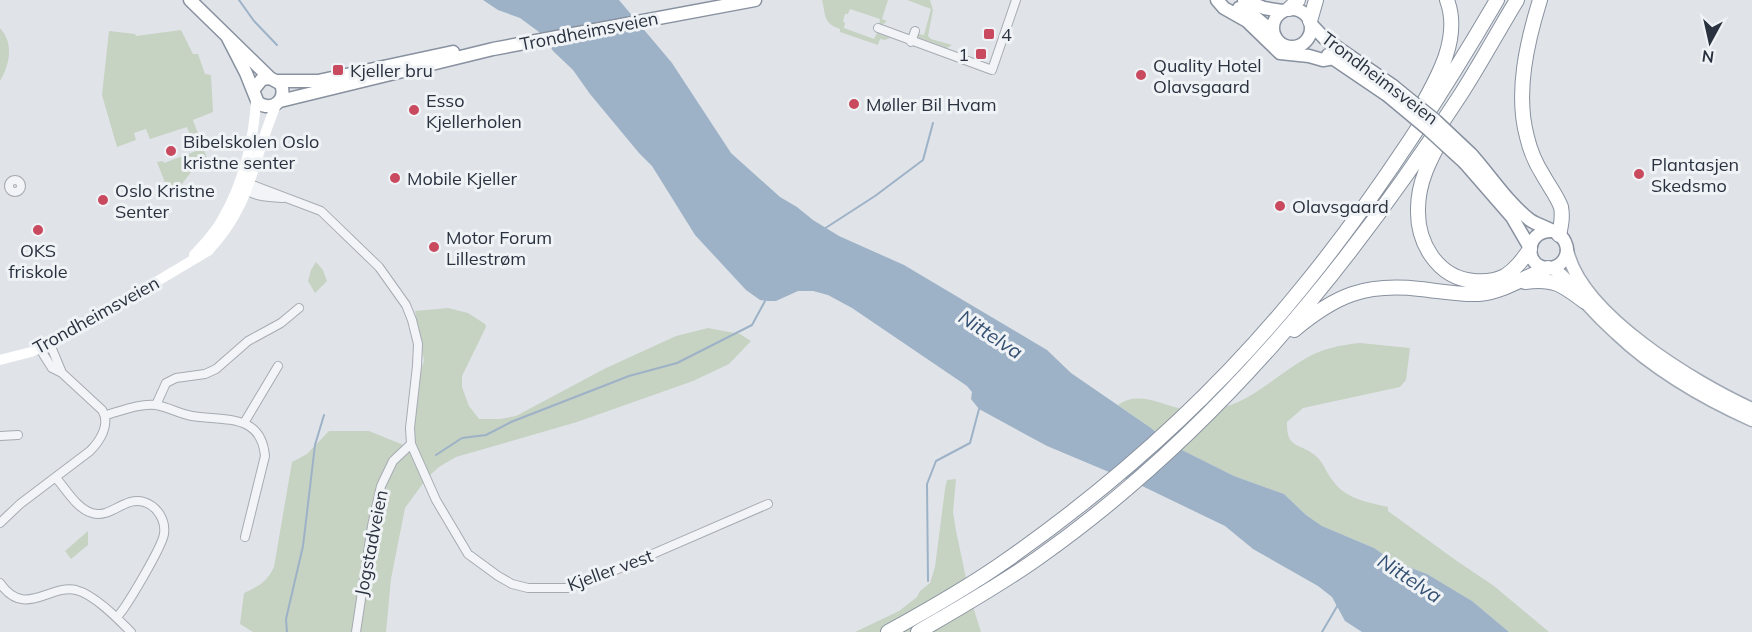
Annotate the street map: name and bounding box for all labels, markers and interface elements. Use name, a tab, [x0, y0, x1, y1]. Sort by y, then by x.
street label: Trondheimsveien	[518, 6, 660, 56]
north arrow	[1680, 12, 1740, 72]
place label: 4	[1001, 23, 1012, 46]
marker: 4	[982, 27, 996, 41]
street label: Trondheimsveien	[1317, 27, 1443, 129]
place label: 1	[958, 43, 969, 66]
text: N	[1701, 46, 1715, 68]
marker: 1	[974, 47, 988, 61]
place label: Quality Hotel Olavsgaard	[1153, 54, 1262, 98]
place label: Kjeller bru	[350, 59, 433, 82]
marker: Kjeller bru	[331, 63, 345, 77]
marker: Quality Hotel Olavsgaard	[1134, 68, 1148, 82]
place label: Esso Kjellerholen	[426, 89, 522, 133]
place label: Møller Bil Hvam	[866, 93, 997, 116]
marker: Møller Bil Hvam	[847, 97, 861, 111]
marker: Esso Kjellerholen	[407, 103, 421, 117]
place label: Bibelskolen Oslo kristne senter	[183, 130, 319, 174]
marker: Bibelskolen Oslo kristne senter	[164, 144, 178, 158]
place label: Plantasjen Skedsmo	[1651, 153, 1739, 197]
place label: Mobile Kjeller	[407, 167, 517, 190]
marker: Plantasjen Skedsmo	[1632, 167, 1646, 181]
marker: Mobile Kjeller	[388, 171, 402, 185]
place label: Oslo Kristne Senter	[115, 179, 215, 223]
marker: Oslo Kristne Senter	[96, 193, 110, 207]
place label: Olavsgaard	[1292, 195, 1389, 218]
marker: Olavsgaard	[1273, 199, 1287, 213]
marker: OKS friskole	[31, 223, 45, 237]
place label: Motor Forum Lillestrøm	[446, 226, 552, 270]
place label: OKS friskole	[8, 239, 68, 283]
marker: Motor Forum Lillestrøm	[427, 240, 441, 254]
street label: Trondheimsveien	[29, 271, 163, 359]
water label: Nittelva	[954, 304, 1028, 364]
street label: Jogstadveien	[349, 488, 393, 598]
street label: Kjeller vest	[564, 544, 656, 596]
water label: Nittelva	[1373, 548, 1447, 608]

